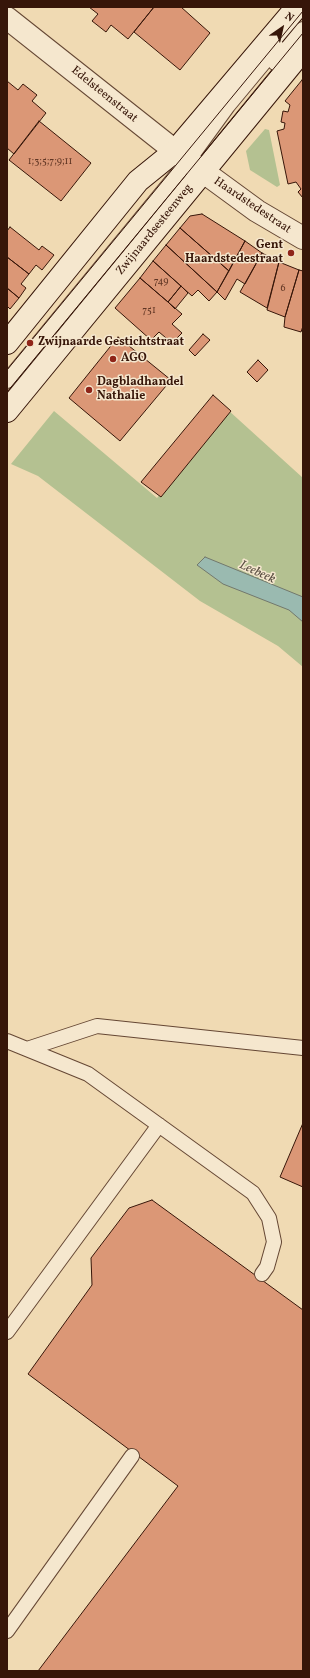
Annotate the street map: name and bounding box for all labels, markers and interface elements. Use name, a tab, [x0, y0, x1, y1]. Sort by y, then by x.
north arrow	[262, 8, 302, 48]
text: N	[281, 9, 297, 26]
street label: Edelsteenstraat	[68, 64, 140, 126]
house number: 1;3;5;7;9;11	[28, 156, 72, 168]
street label: Haardstedestraat	[210, 175, 294, 237]
street label: Zwijnaardsesteenweg	[114, 181, 196, 279]
place label: Gent Haardstedestraat	[185, 239, 283, 267]
marker: Gent Haardstedestraat	[286, 248, 296, 258]
house number: 749	[154, 276, 168, 288]
house number: 6	[280, 283, 286, 295]
house number: 751	[142, 305, 156, 317]
place label: Zwijnaarde Gestichtstraat	[38, 336, 184, 350]
marker: Zwijnaarde Gestichtstraat	[25, 338, 35, 348]
place label: AGO	[121, 352, 147, 366]
marker: AGO	[108, 354, 118, 364]
place label: Dagbladhandel Nathalie	[97, 376, 184, 404]
marker: Dagbladhandel Nathalie	[84, 385, 94, 395]
water label: Leebeek	[237, 558, 277, 588]

